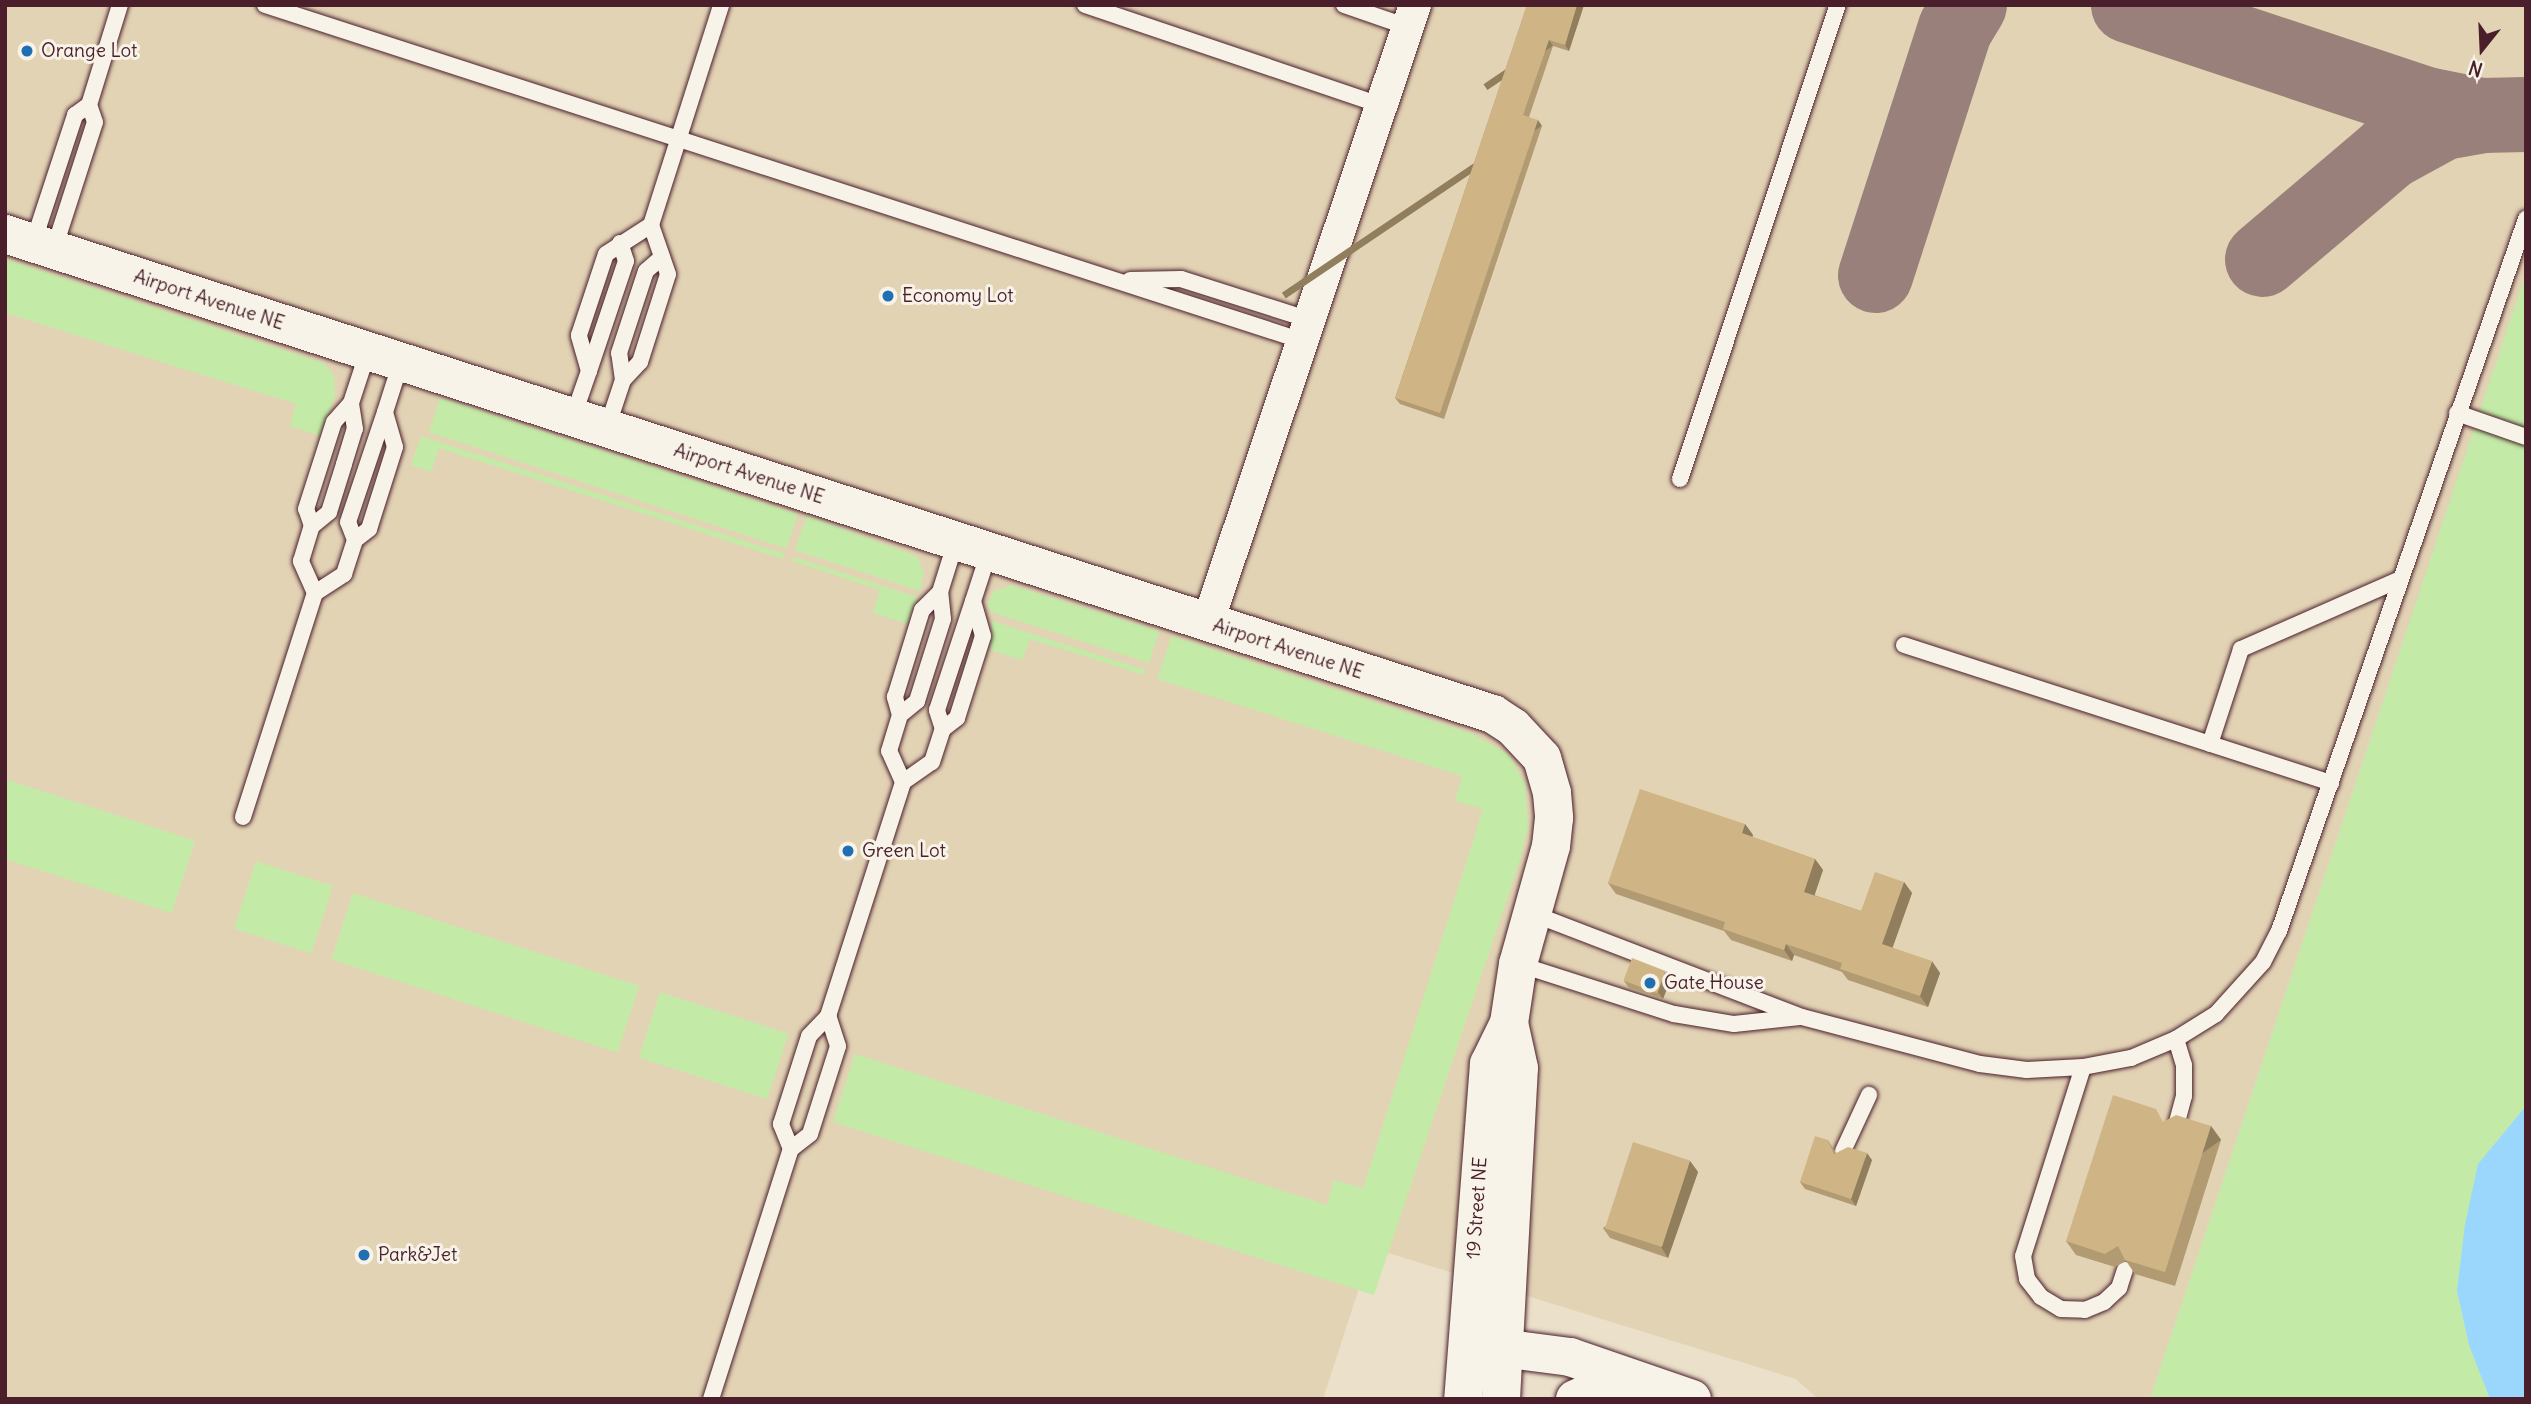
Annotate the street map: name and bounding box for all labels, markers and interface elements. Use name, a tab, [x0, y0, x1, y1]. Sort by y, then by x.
north arrow	[2447, 14, 2517, 84]
place label: Orange Lot	[41, 40, 138, 62]
marker: Orange Lot	[19, 43, 35, 59]
text: N	[2466, 56, 2485, 82]
street label: Airport Avenue NE	[131, 265, 287, 335]
place label: Economy Lot	[902, 285, 1014, 307]
marker: Economy Lot	[880, 288, 896, 304]
street label: Airport Avenue NE	[671, 439, 827, 509]
street label: Airport Avenue NE	[1210, 614, 1366, 684]
place label: Green Lot	[862, 840, 946, 862]
marker: Green Lot	[840, 843, 856, 859]
place label: Gate House	[1664, 972, 1764, 994]
marker: Gate House	[1642, 975, 1658, 991]
street label: 19 Street NE	[1462, 1156, 1492, 1260]
place label: Park&Jet	[378, 1244, 457, 1266]
marker: Park&Jet	[356, 1247, 372, 1263]

